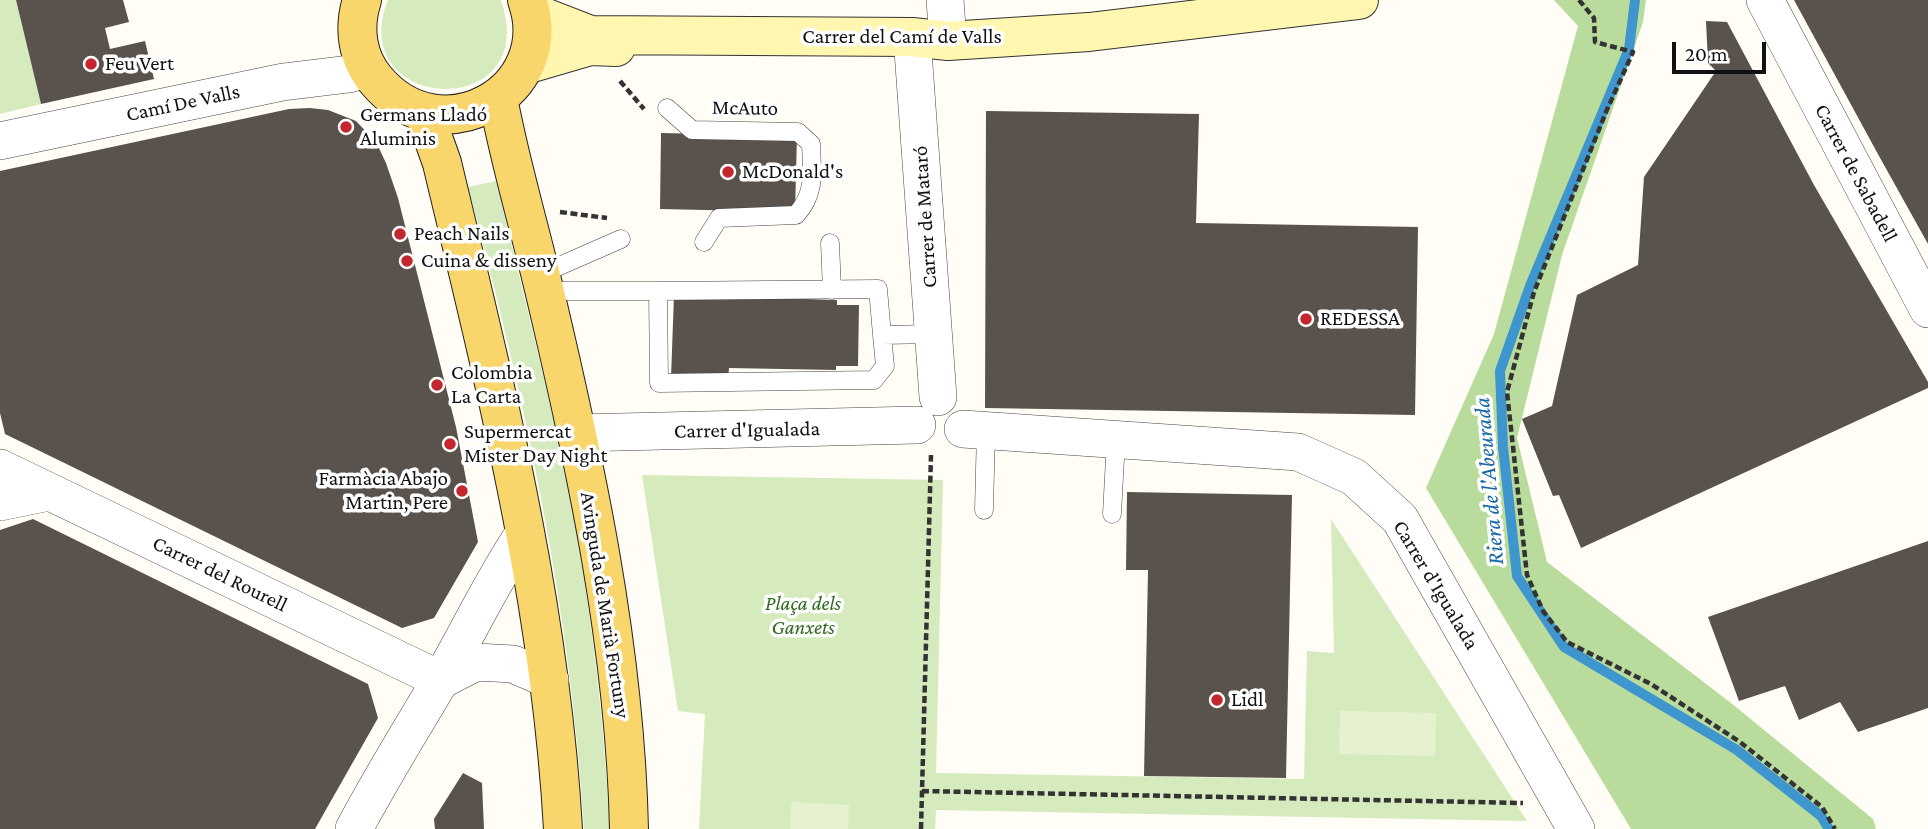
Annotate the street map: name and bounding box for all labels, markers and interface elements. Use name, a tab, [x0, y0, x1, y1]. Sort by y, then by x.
street label: Carrer del Camí de Valls	[802, 24, 1002, 50]
scale bar	[1676, 28, 1770, 72]
text: 20 m	[1685, 42, 1728, 66]
place label: Feu Vert	[105, 51, 174, 77]
marker: Feu Vert	[83, 56, 99, 72]
street label: Camí De Valls	[124, 79, 242, 127]
street label: McAuto	[712, 95, 778, 121]
street label: Carrer de Sabadell	[1809, 100, 1903, 246]
place label: Germans Lladó Aluminis	[360, 102, 487, 152]
marker: Germans Lladó Aluminis	[338, 119, 354, 135]
street label: Carrer de Mataró	[907, 145, 943, 289]
place label: McDonald's	[742, 159, 843, 185]
marker: McDonald's	[720, 164, 736, 180]
place label: Peach Nails	[414, 221, 510, 247]
marker: Peach Nails	[392, 226, 408, 242]
place label: Cuina & disseny	[421, 248, 557, 274]
marker: Cuina & disseny	[399, 253, 415, 269]
place label: REDESSA	[1320, 306, 1400, 332]
marker: REDESSA	[1298, 311, 1314, 327]
place label: Colombia La Carta	[451, 360, 533, 410]
marker: Colombia La Carta	[429, 377, 445, 393]
water label: Riera de l'Abeurada	[1468, 396, 1510, 566]
street label: Carrer d'Igualada	[674, 416, 820, 444]
place label: Supermercat Mister Day Night	[464, 419, 608, 469]
marker: Supermercat Mister Day Night	[442, 436, 458, 452]
place label: Farmàcia Abajo Martin, Pere	[319, 466, 448, 516]
marker: Farmàcia Abajo Martin, Pere	[454, 483, 470, 499]
street label: Avinguda de Marià Fortuny	[575, 490, 635, 720]
street label: Carrer d'Igualada	[1388, 516, 1484, 654]
street label: Carrer del Rourell	[148, 530, 292, 618]
park label: Plaça dels Ganxets	[765, 591, 841, 641]
place label: Lidl	[1231, 687, 1264, 713]
marker: Lidl	[1209, 692, 1225, 708]

